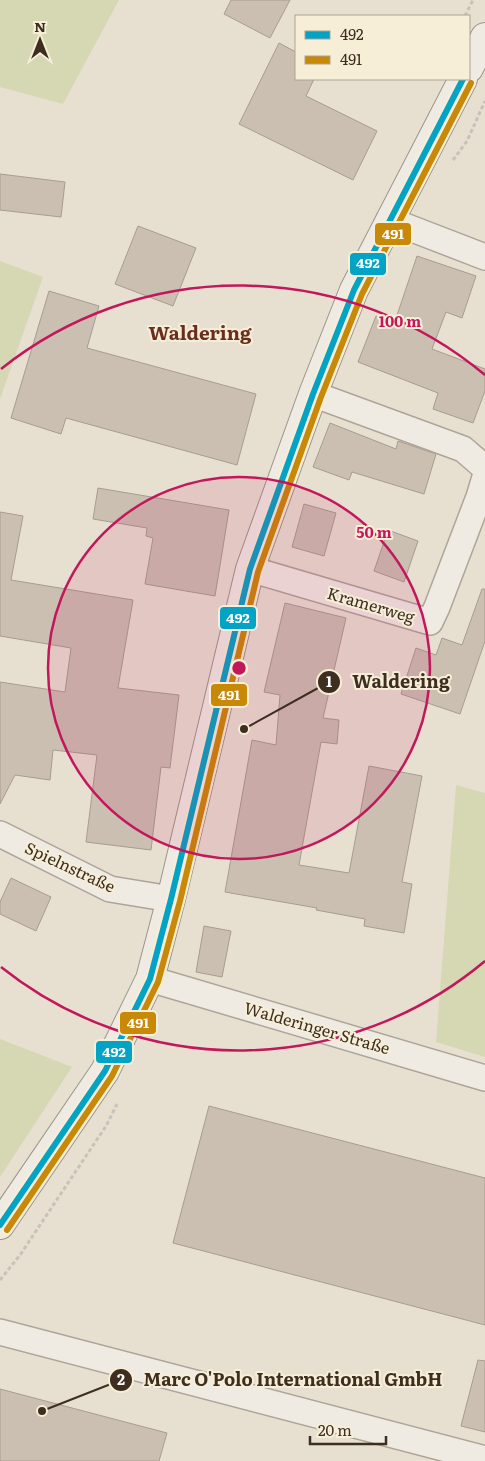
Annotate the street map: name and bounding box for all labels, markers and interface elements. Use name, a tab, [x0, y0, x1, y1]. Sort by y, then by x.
north arrow	[15, 15, 65, 65]
legend	[295, 15, 470, 80]
text: N	[34, 16, 46, 36]
text: 492	[340, 22, 364, 45]
text: 491	[340, 47, 362, 70]
line badge: 491	[374, 222, 412, 246]
text: 491	[382, 223, 404, 243]
line badge: 492	[349, 252, 387, 276]
text: 492	[356, 252, 380, 272]
text: 100 m	[379, 309, 421, 332]
district label: Waldering	[149, 318, 252, 346]
text: 50 m	[356, 520, 392, 543]
street label: Kramerweg	[325, 580, 418, 628]
line badge: 492	[219, 606, 257, 630]
text: 492	[226, 607, 250, 627]
centre of rings	[230, 659, 248, 677]
callout: Waldering	[317, 665, 459, 698]
text: Waldering	[352, 667, 451, 694]
text: 1	[326, 669, 332, 692]
line badge: 491	[210, 683, 248, 707]
text: 491	[218, 684, 240, 704]
street label: Spielnstraße	[21, 835, 119, 897]
street label: Walderinger Straße	[242, 995, 393, 1059]
line badge: 491	[119, 1011, 157, 1035]
text: 491	[127, 1012, 149, 1032]
line badge: 492	[95, 1040, 133, 1064]
text: 492	[102, 1041, 126, 1061]
callout: Marc O'Polo International GmbH	[108, 1363, 452, 1396]
text: Marc O'Polo International GmbH	[144, 1365, 442, 1392]
text: 2	[117, 1367, 125, 1390]
scale bar	[310, 1414, 386, 1446]
text: 20 m	[318, 1418, 352, 1441]

